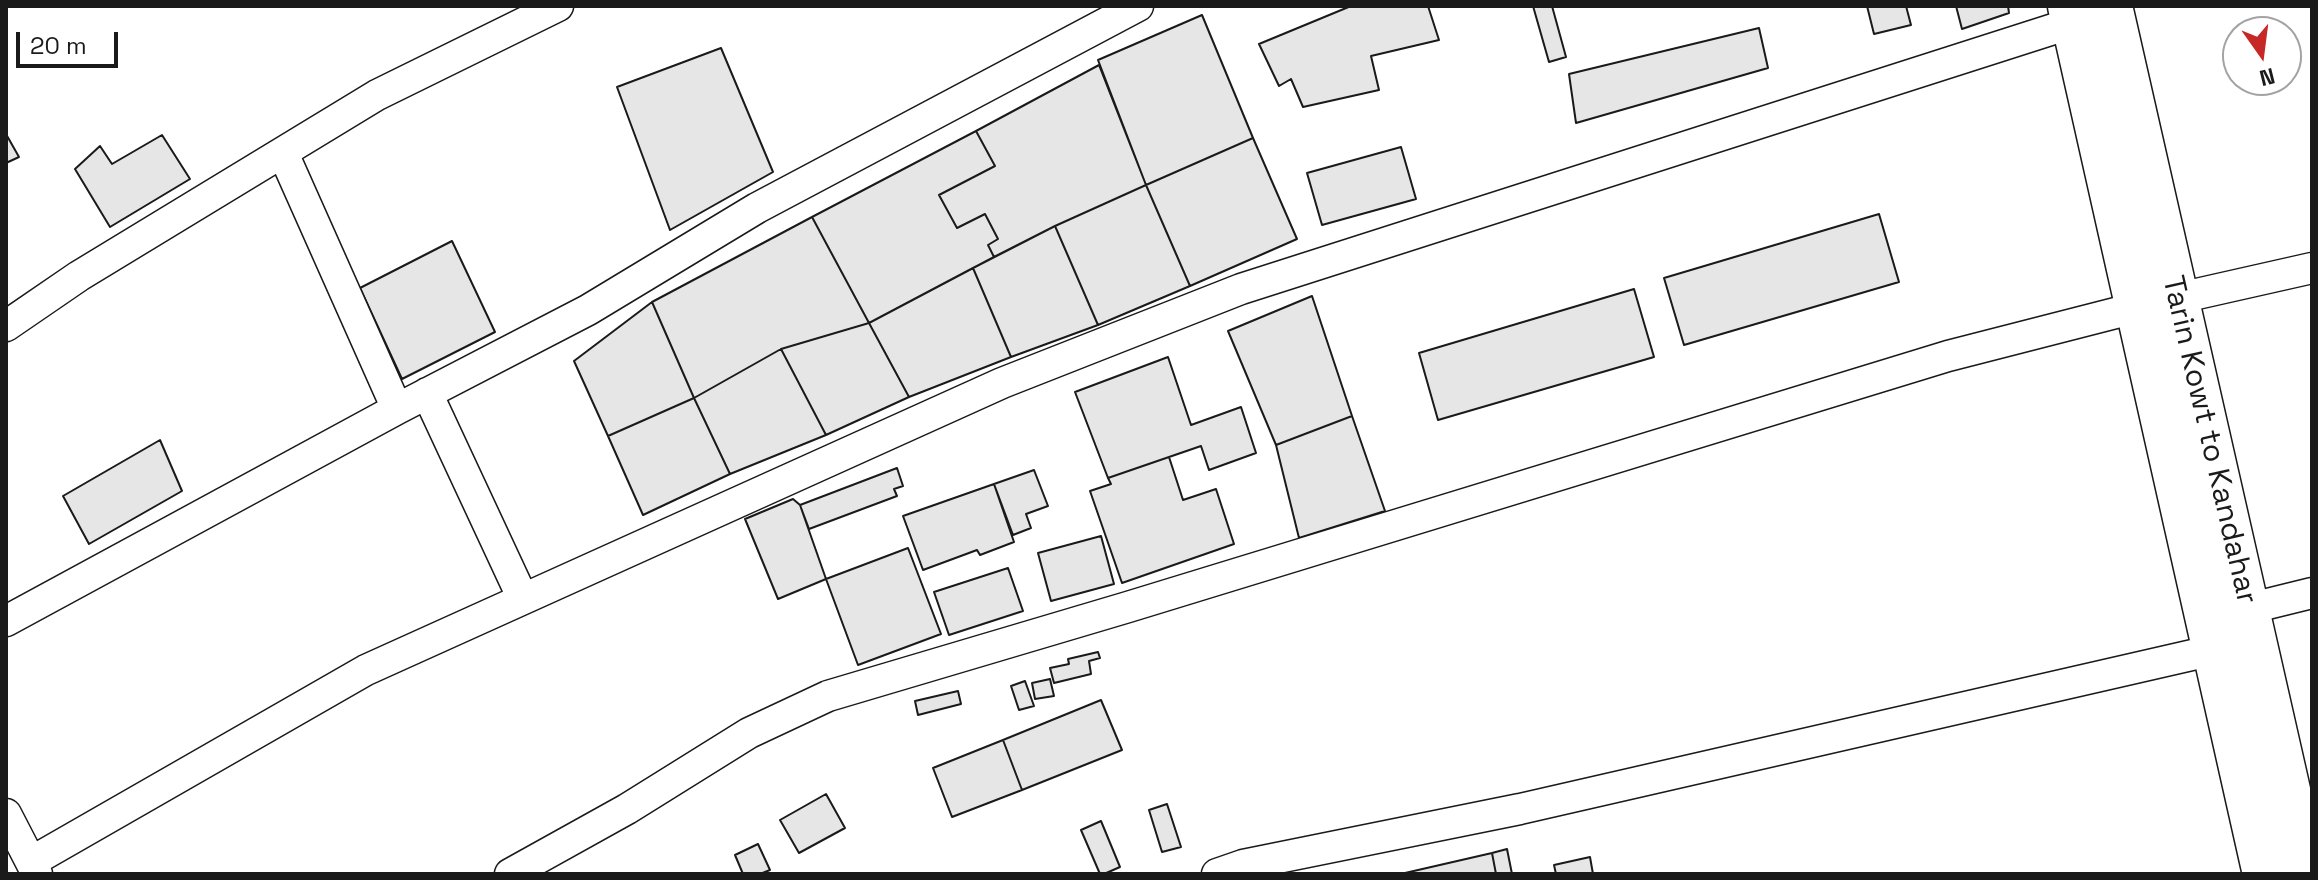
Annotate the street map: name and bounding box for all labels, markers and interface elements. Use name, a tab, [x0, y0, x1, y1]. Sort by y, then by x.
scale bar	[20, 16, 122, 66]
north arrow	[2222, 16, 2302, 96]
text: 20 m	[30, 30, 87, 61]
text: N	[2257, 62, 2278, 93]
street label: Tarin Kowt to Kandahar	[2154, 273, 2264, 607]

